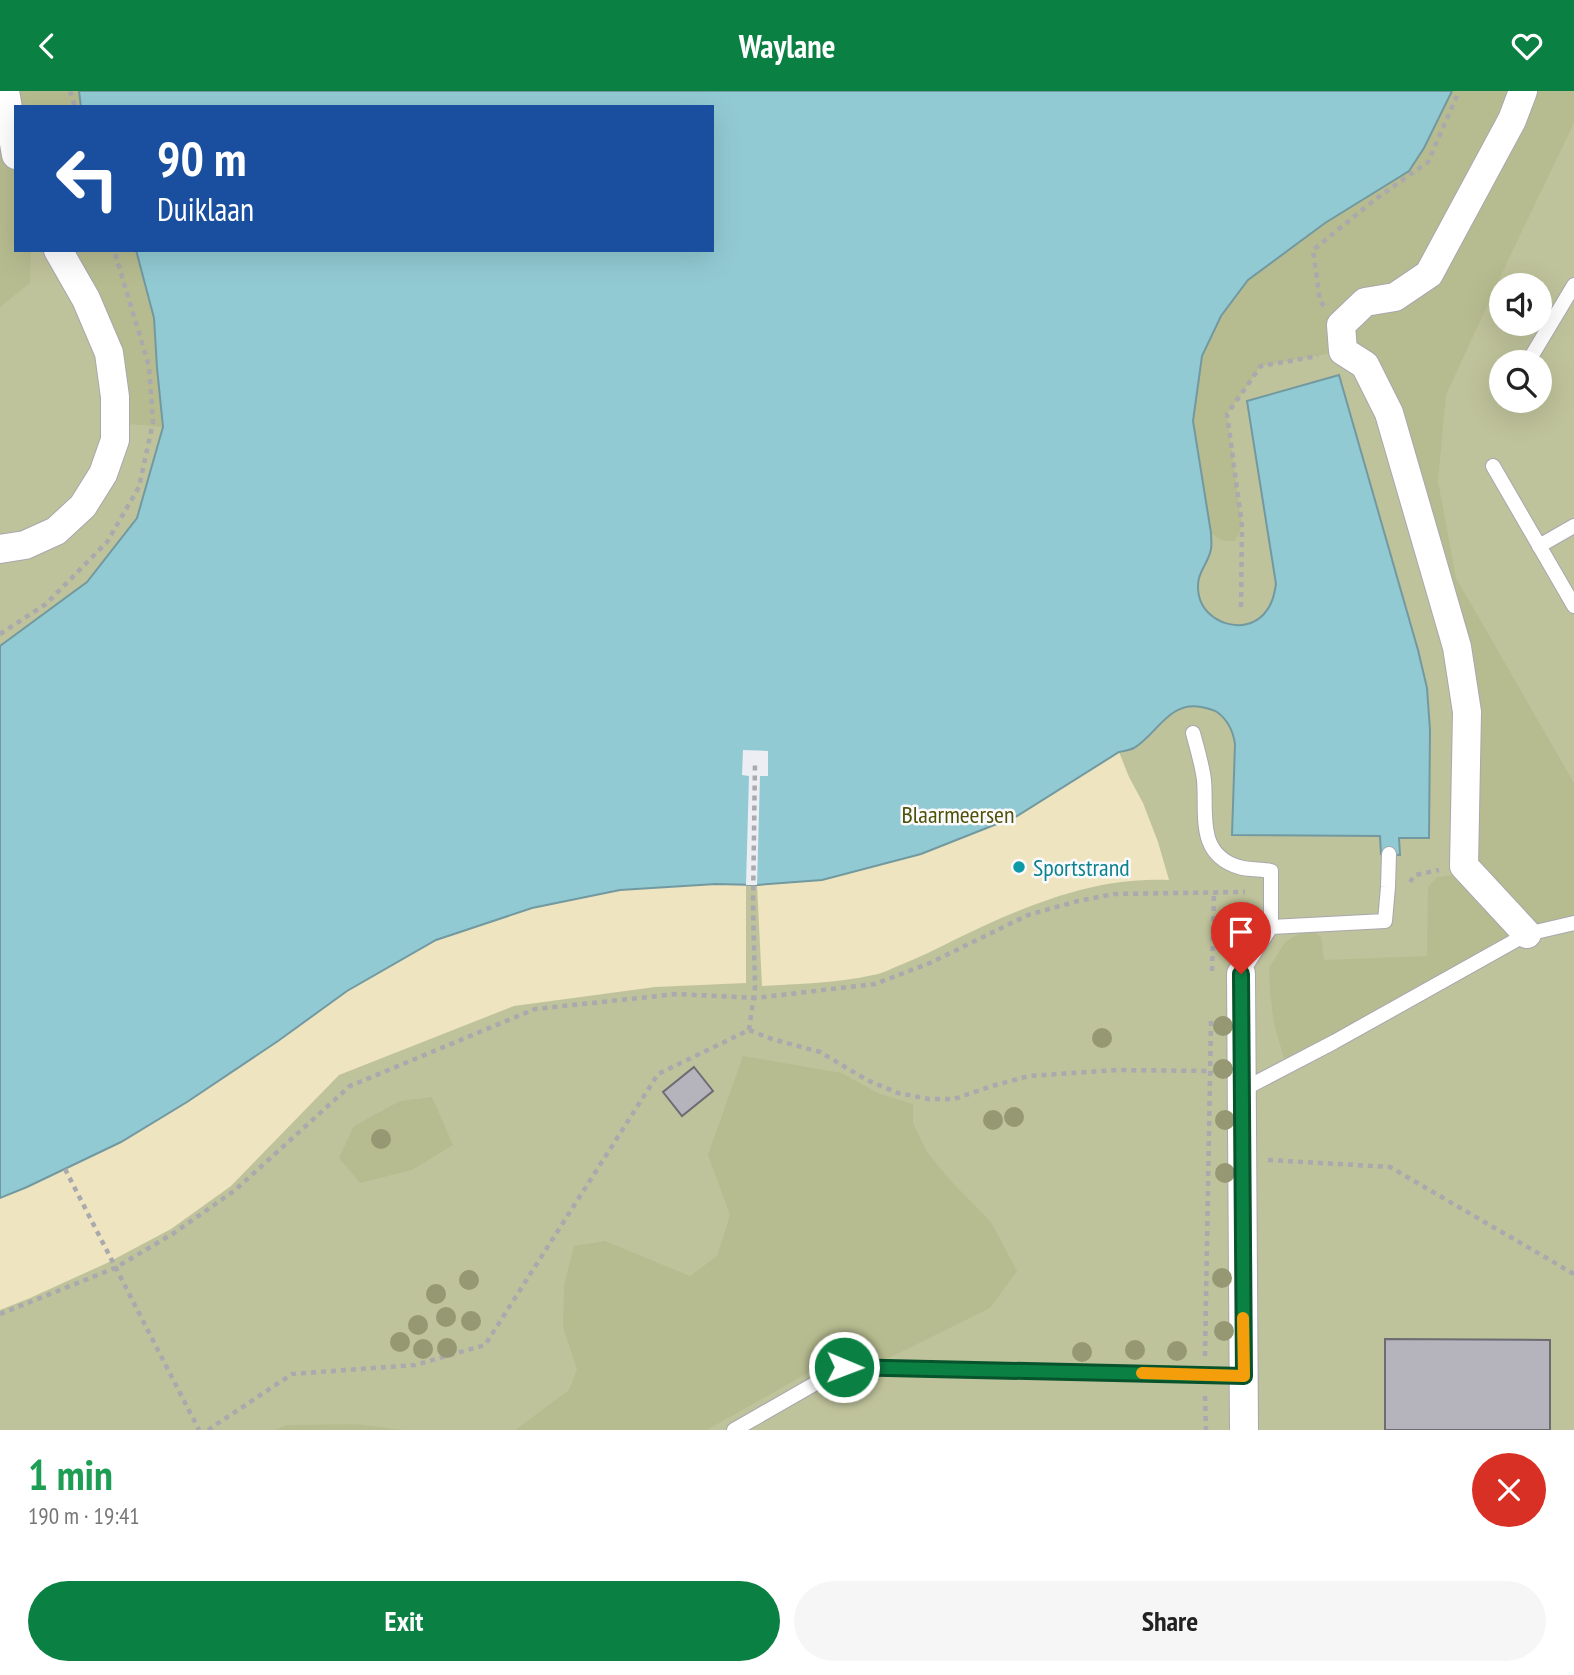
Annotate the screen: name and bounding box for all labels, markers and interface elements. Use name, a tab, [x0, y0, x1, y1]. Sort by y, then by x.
text: Waylane	[739, 25, 835, 67]
icon: back	[28, 27, 66, 65]
icon: heart	[1508, 27, 1546, 65]
text: 90 m	[157, 126, 246, 190]
icon: left	[42, 133, 133, 224]
text: Duiklaan	[157, 188, 254, 230]
map controls	[1489, 273, 1552, 413]
button: sound	[1489, 273, 1552, 336]
button: search	[1489, 350, 1552, 413]
park label: Blaarmeersen	[901, 799, 1015, 830]
place label: Sportstrand	[1033, 852, 1130, 883]
marker: Sportstrand	[1011, 859, 1027, 875]
pin	[1211, 902, 1271, 974]
icon: arrive	[1222, 913, 1260, 951]
position arrow	[807, 1330, 881, 1404]
text: 1 min	[28, 1447, 113, 1502]
button: close	[1472, 1453, 1546, 1527]
text: 190 m · 19:41	[28, 1501, 140, 1530]
button: Exit	[28, 1581, 780, 1661]
button: Share	[794, 1581, 1546, 1661]

